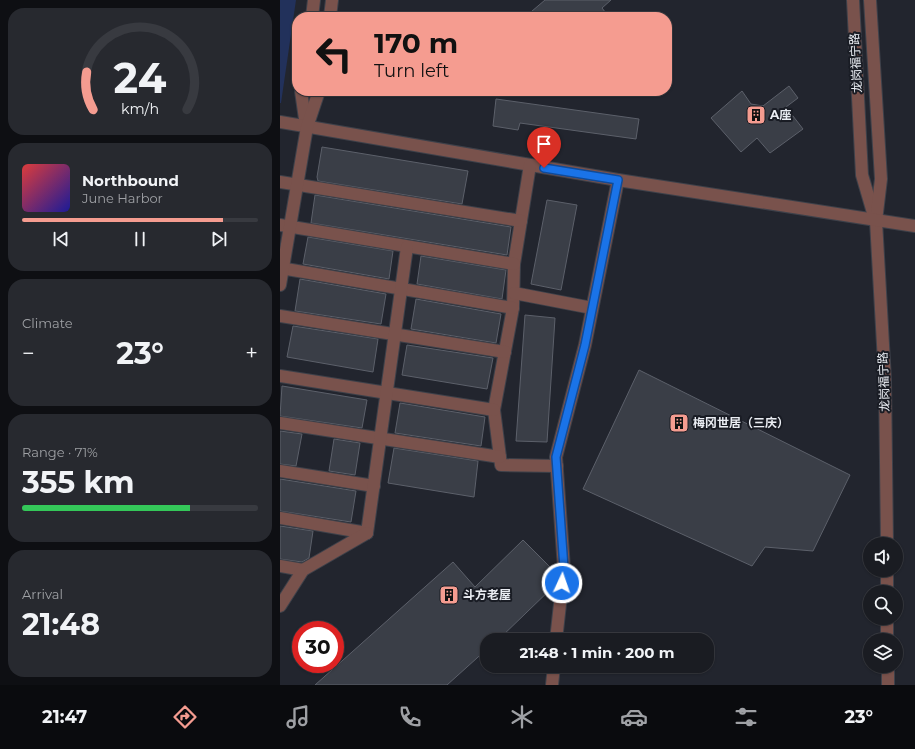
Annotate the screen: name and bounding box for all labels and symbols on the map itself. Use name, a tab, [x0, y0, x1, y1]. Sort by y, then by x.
street label: 龙岗福宁路	[846, 33, 865, 93]
building icon: A座	[745, 104, 767, 126]
place label: A座	[769, 107, 791, 122]
pin	[527, 127, 561, 168]
street label: 龙岗福宁路	[875, 352, 892, 412]
building icon: 梅冈世居（三庆）	[668, 412, 690, 434]
place label: 梅冈世居（三庆）	[693, 415, 789, 430]
position arrow	[541, 562, 583, 604]
building icon: 斗方老屋	[438, 584, 460, 606]
place label: 斗方老屋	[463, 587, 511, 602]
speed limit sign: 30	[292, 621, 344, 673]

